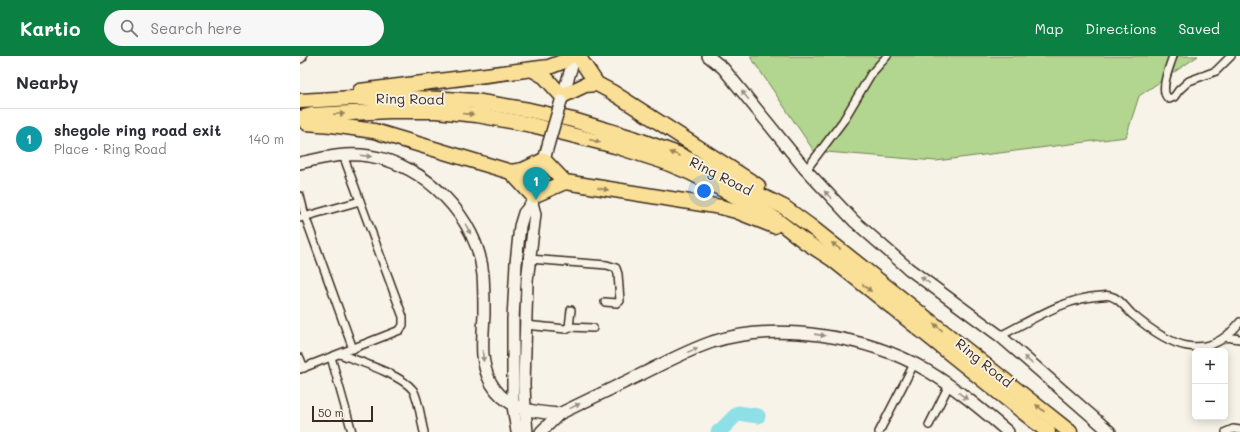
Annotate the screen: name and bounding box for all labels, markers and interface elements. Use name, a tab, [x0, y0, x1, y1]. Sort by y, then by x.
search box	[104, 10, 384, 46]
text: Kartio	[20, 16, 80, 41]
icon: search	[118, 17, 140, 39]
text: Search here	[150, 18, 242, 38]
text: Map	[1035, 19, 1063, 38]
text: Directions	[1085, 19, 1156, 38]
text: Saved	[1178, 19, 1220, 38]
text: Nearby	[16, 71, 78, 93]
street label: Ring Road	[376, 88, 445, 109]
one-way arrow	[740, 89, 749, 100]
one-way arrow	[333, 110, 345, 117]
one-way arrow	[462, 111, 474, 118]
text: shegole ring road exit	[54, 120, 221, 140]
text: 1	[26, 130, 32, 147]
text: 140 m	[248, 130, 284, 147]
one-way arrow	[589, 138, 602, 144]
text: Place · Ring Road	[54, 140, 167, 157]
one-way arrow	[669, 150, 681, 156]
street label: Ring Road	[686, 152, 756, 200]
one-way arrow	[360, 153, 372, 159]
pin: 1	[523, 167, 549, 200]
your location	[694, 181, 714, 201]
one-way arrow	[597, 186, 609, 192]
one-way arrow	[824, 190, 833, 199]
one-way arrow	[465, 223, 471, 235]
one-way arrow	[831, 241, 842, 250]
one-way arrow	[920, 276, 931, 285]
one-way arrow	[862, 283, 873, 292]
one-way arrow	[933, 322, 944, 331]
one-way arrow	[814, 332, 826, 339]
street label: Ring Road	[952, 334, 1017, 392]
one-way arrow	[687, 346, 699, 352]
map controls	[1192, 348, 1228, 420]
button: +	[1192, 348, 1228, 384]
one-way arrow	[480, 350, 486, 362]
one-way arrow	[1023, 356, 1033, 365]
button: −	[1192, 384, 1228, 420]
one-way arrow	[958, 392, 969, 401]
one-way arrow	[569, 403, 581, 409]
one-way arrow	[1034, 403, 1045, 412]
scale bar	[312, 404, 373, 423]
text: 50 m	[318, 405, 344, 420]

